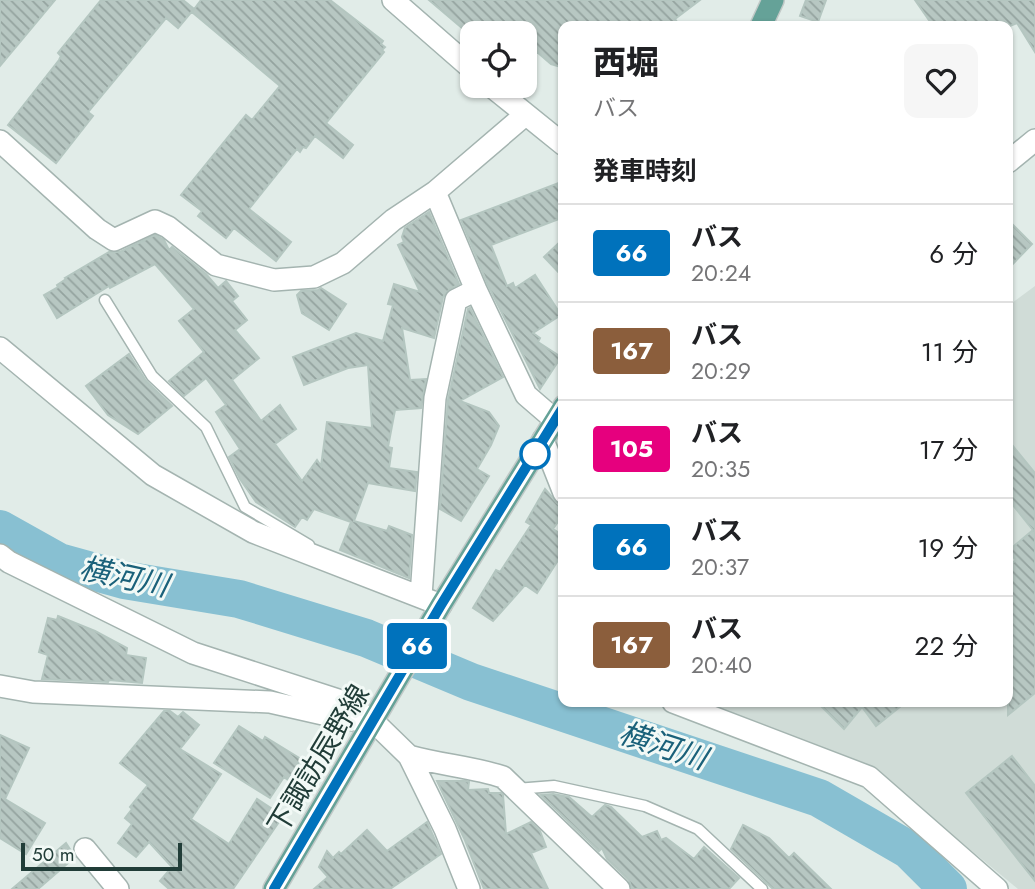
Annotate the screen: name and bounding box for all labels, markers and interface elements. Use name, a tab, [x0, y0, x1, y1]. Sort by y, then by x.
map controls	[460, 21, 537, 98]
button: locate	[460, 21, 537, 98]
text: 西堀	[593, 39, 659, 86]
button: heart	[904, 44, 978, 118]
text: バス	[593, 91, 639, 125]
text: 発車時刻	[593, 152, 697, 190]
text: バス	[691, 218, 743, 256]
text: 66	[615, 235, 648, 270]
text: 6 分	[929, 235, 978, 273]
text: 20:24	[691, 256, 751, 290]
text: バス	[691, 316, 743, 354]
text: 167	[610, 333, 653, 368]
text: 11 分	[921, 333, 978, 371]
text: 20:29	[691, 354, 751, 388]
text: バス	[691, 414, 743, 452]
text: 105	[610, 431, 653, 466]
text: 17 分	[919, 431, 978, 469]
unlabelled marker	[520, 439, 550, 469]
text: 20:35	[691, 452, 750, 486]
text: バス	[691, 512, 743, 550]
text: 66	[615, 529, 648, 564]
text: 19 分	[918, 529, 978, 567]
water label: 横河川	[76, 546, 176, 608]
text: 20:37	[691, 550, 749, 584]
text: バス	[691, 610, 743, 648]
line badge: 66	[386, 623, 448, 669]
text: 167	[610, 627, 653, 662]
text: 22 分	[915, 627, 978, 665]
text: 66	[401, 628, 433, 663]
text: 20:40	[691, 648, 752, 682]
street label: 下諏訪辰野線	[258, 677, 379, 842]
water label: 横河川	[614, 711, 715, 781]
scale bar	[21, 840, 182, 872]
text: 50 m	[32, 841, 75, 868]

